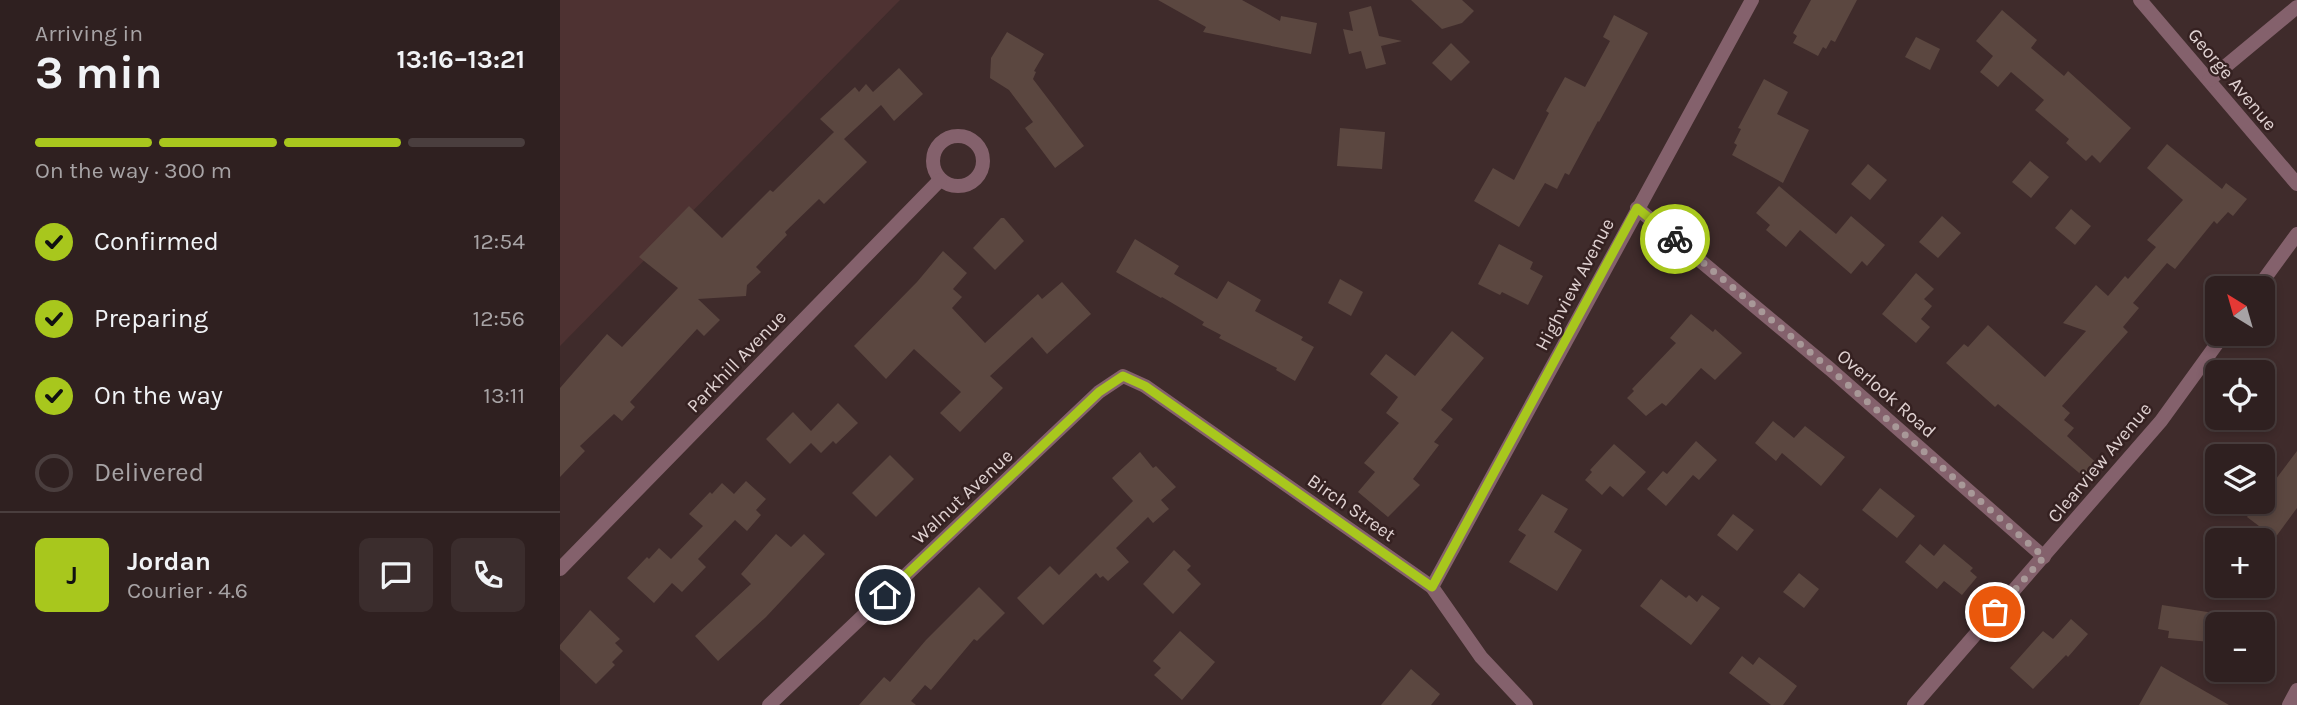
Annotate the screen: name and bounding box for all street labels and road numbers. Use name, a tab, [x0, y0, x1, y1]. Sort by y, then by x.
street label: George Avenue	[2183, 24, 2281, 135]
street label: Highview Avenue	[1531, 215, 1619, 354]
street label: Parkhill Avenue	[682, 306, 791, 417]
street label: Overlook Road	[1833, 345, 1940, 443]
street label: Clearview Avenue	[2043, 398, 2156, 527]
street label: Walnut Avenue	[908, 445, 1017, 549]
street label: Birch Street	[1303, 469, 1400, 546]

